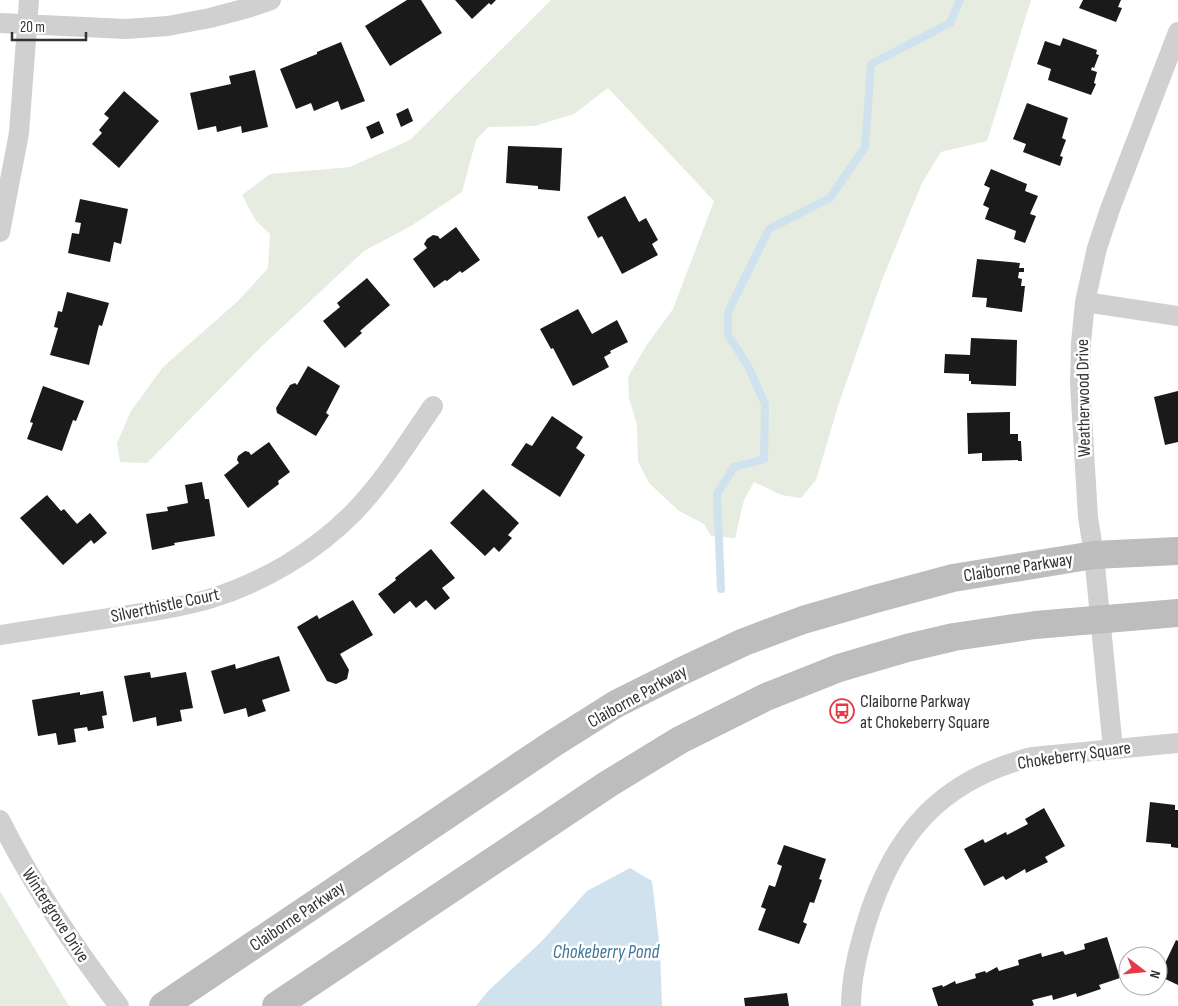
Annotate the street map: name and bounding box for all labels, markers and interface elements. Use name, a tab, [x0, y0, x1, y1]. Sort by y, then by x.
scale bar	[12, 10, 86, 42]
text: 20 m	[20, 18, 45, 37]
street label: Weatherwood Drive	[1072, 339, 1095, 457]
street label: Claiborne Parkway	[962, 548, 1074, 586]
street label: Silverthistle Court	[109, 584, 222, 627]
street label: Claiborne Parkway	[584, 661, 691, 732]
place label: Claiborne Parkway at Chokeberry Square	[860, 691, 990, 733]
bus stop icon: Claiborne Parkway at Chokeberry Square	[829, 698, 855, 724]
street label: Chokeberry Square	[1016, 737, 1132, 774]
street label: Wintergrove Drive	[17, 864, 94, 966]
street label: Claiborne Parkway	[246, 877, 349, 956]
water label: Chokeberry Pond	[553, 941, 660, 964]
north arrow	[1118, 946, 1168, 996]
text: N	[1146, 969, 1164, 980]

